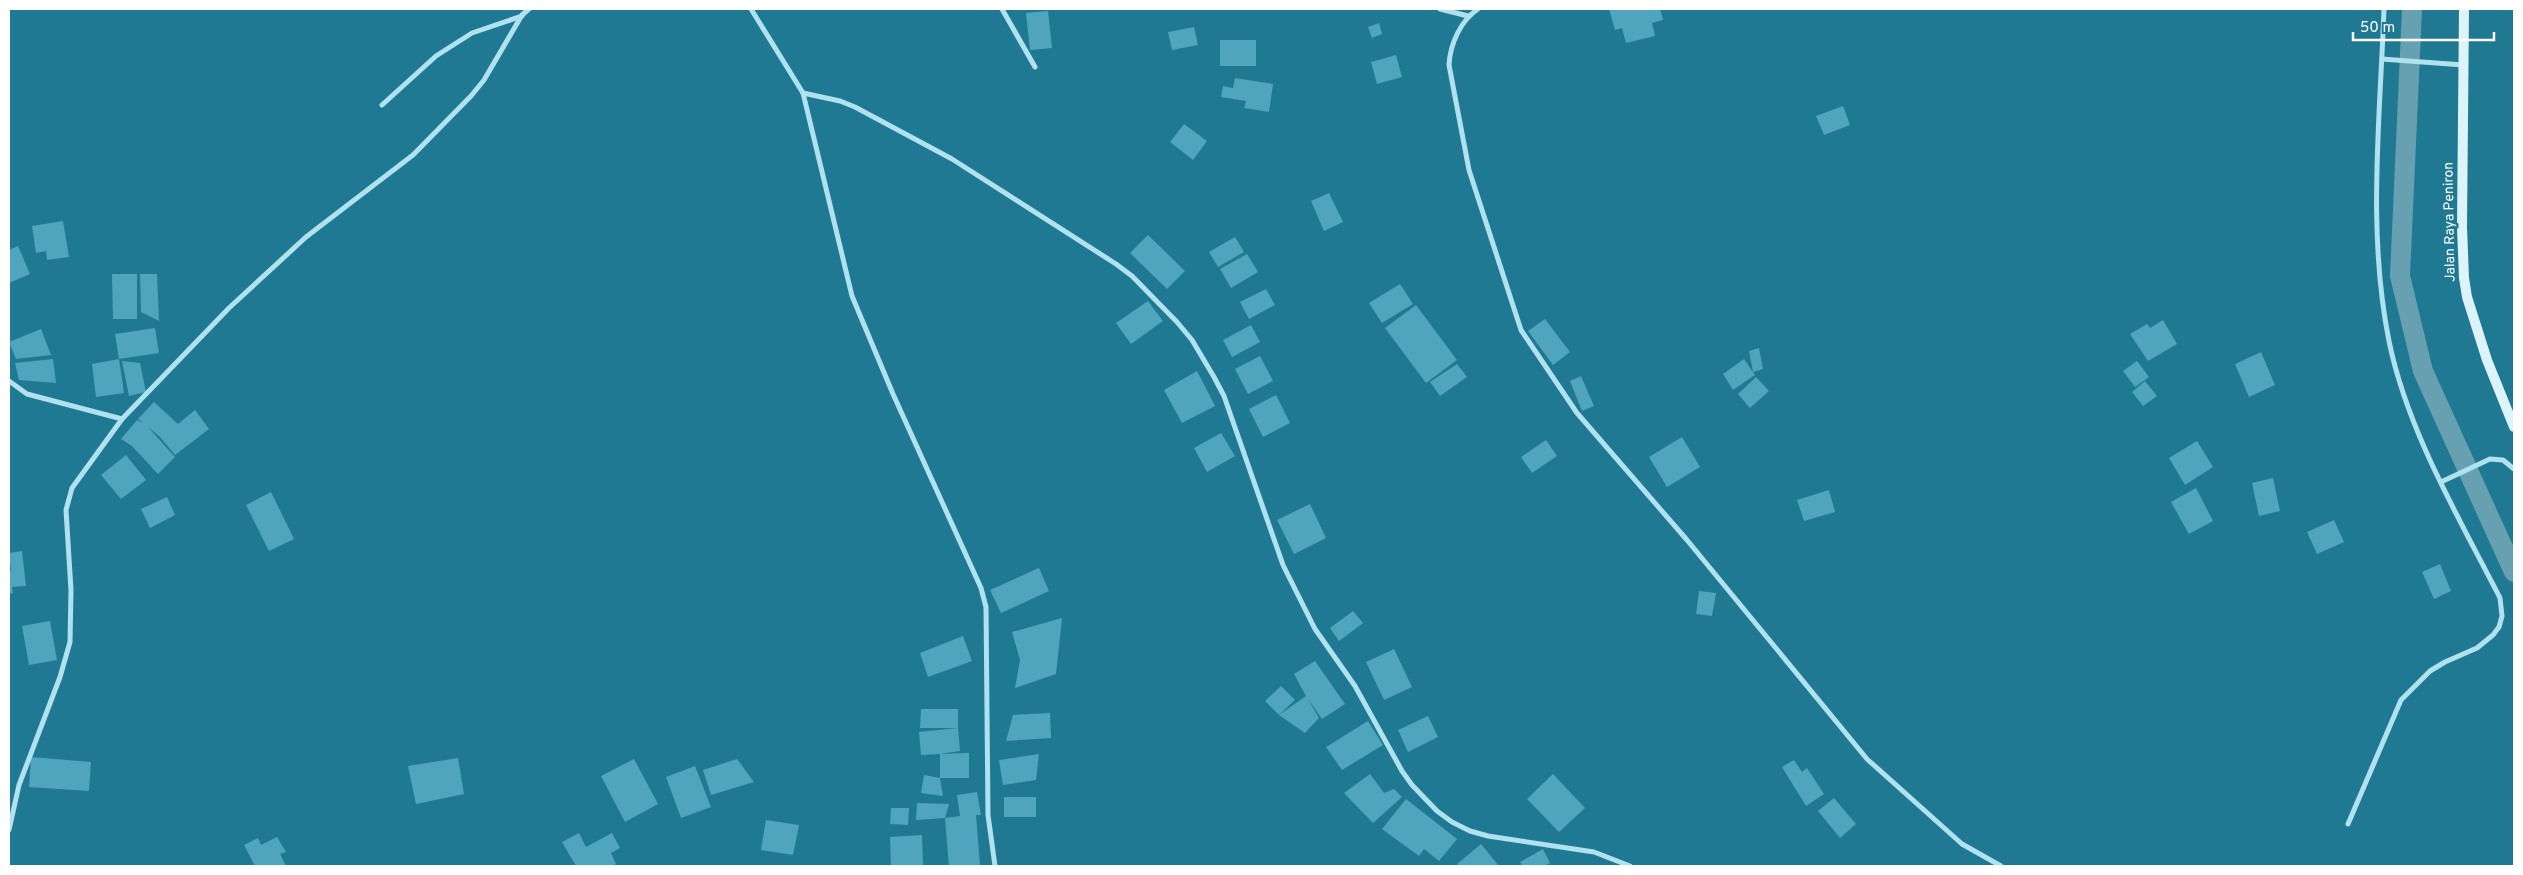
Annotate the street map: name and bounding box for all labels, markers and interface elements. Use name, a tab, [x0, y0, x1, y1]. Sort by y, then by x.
scale bar	[2353, 10, 2494, 42]
text: 50 m	[2360, 19, 2395, 38]
street label: Jalan Raya Peniron	[2440, 162, 2460, 282]

